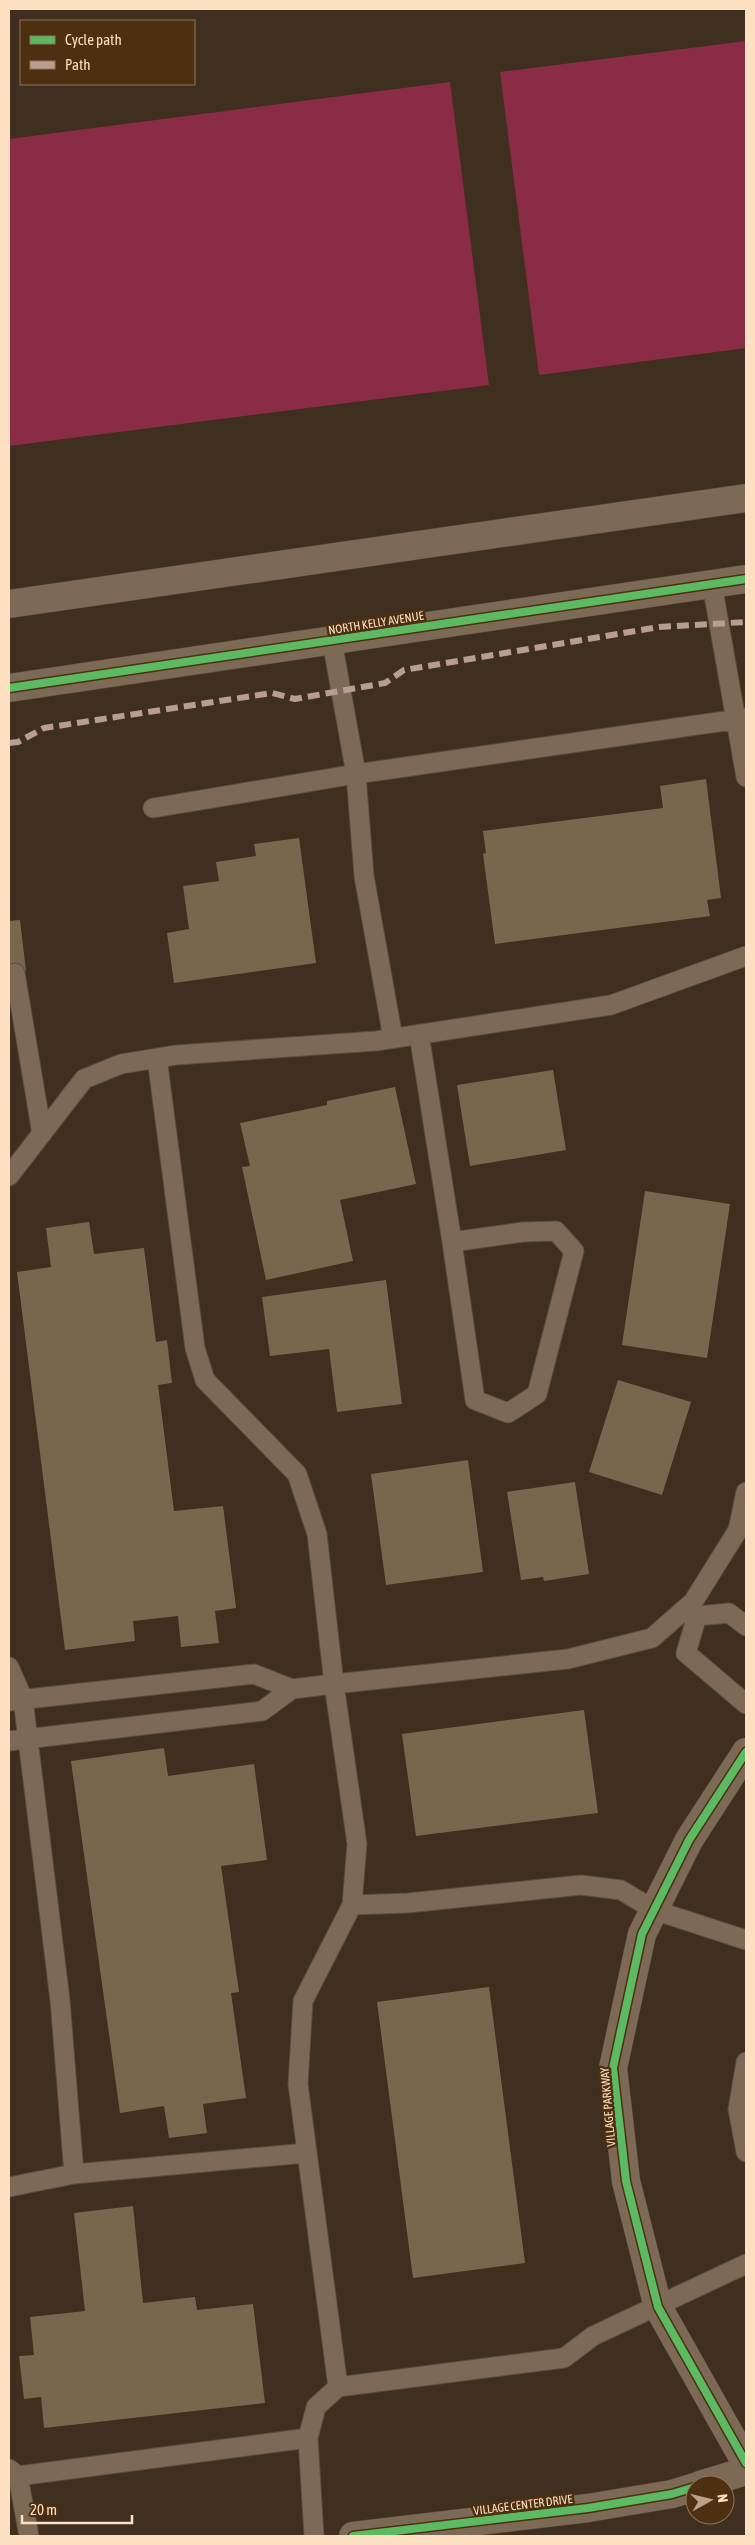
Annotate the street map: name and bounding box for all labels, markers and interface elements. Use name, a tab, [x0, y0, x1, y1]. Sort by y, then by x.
legend	[20, 20, 195, 85]
text: Cycle path	[65, 31, 122, 48]
text: Path	[65, 56, 91, 73]
street label: NORTH KELLY AVENUE	[327, 609, 425, 637]
street label: VILLAGE PARKWAY	[598, 2066, 618, 2147]
north arrow	[685, 2475, 735, 2525]
scale bar	[22, 2492, 132, 2524]
street label: VILLAGE CENTER DRIVE	[473, 2492, 573, 2518]
text: N	[714, 2493, 731, 2503]
text: 20 m	[30, 2501, 57, 2518]

